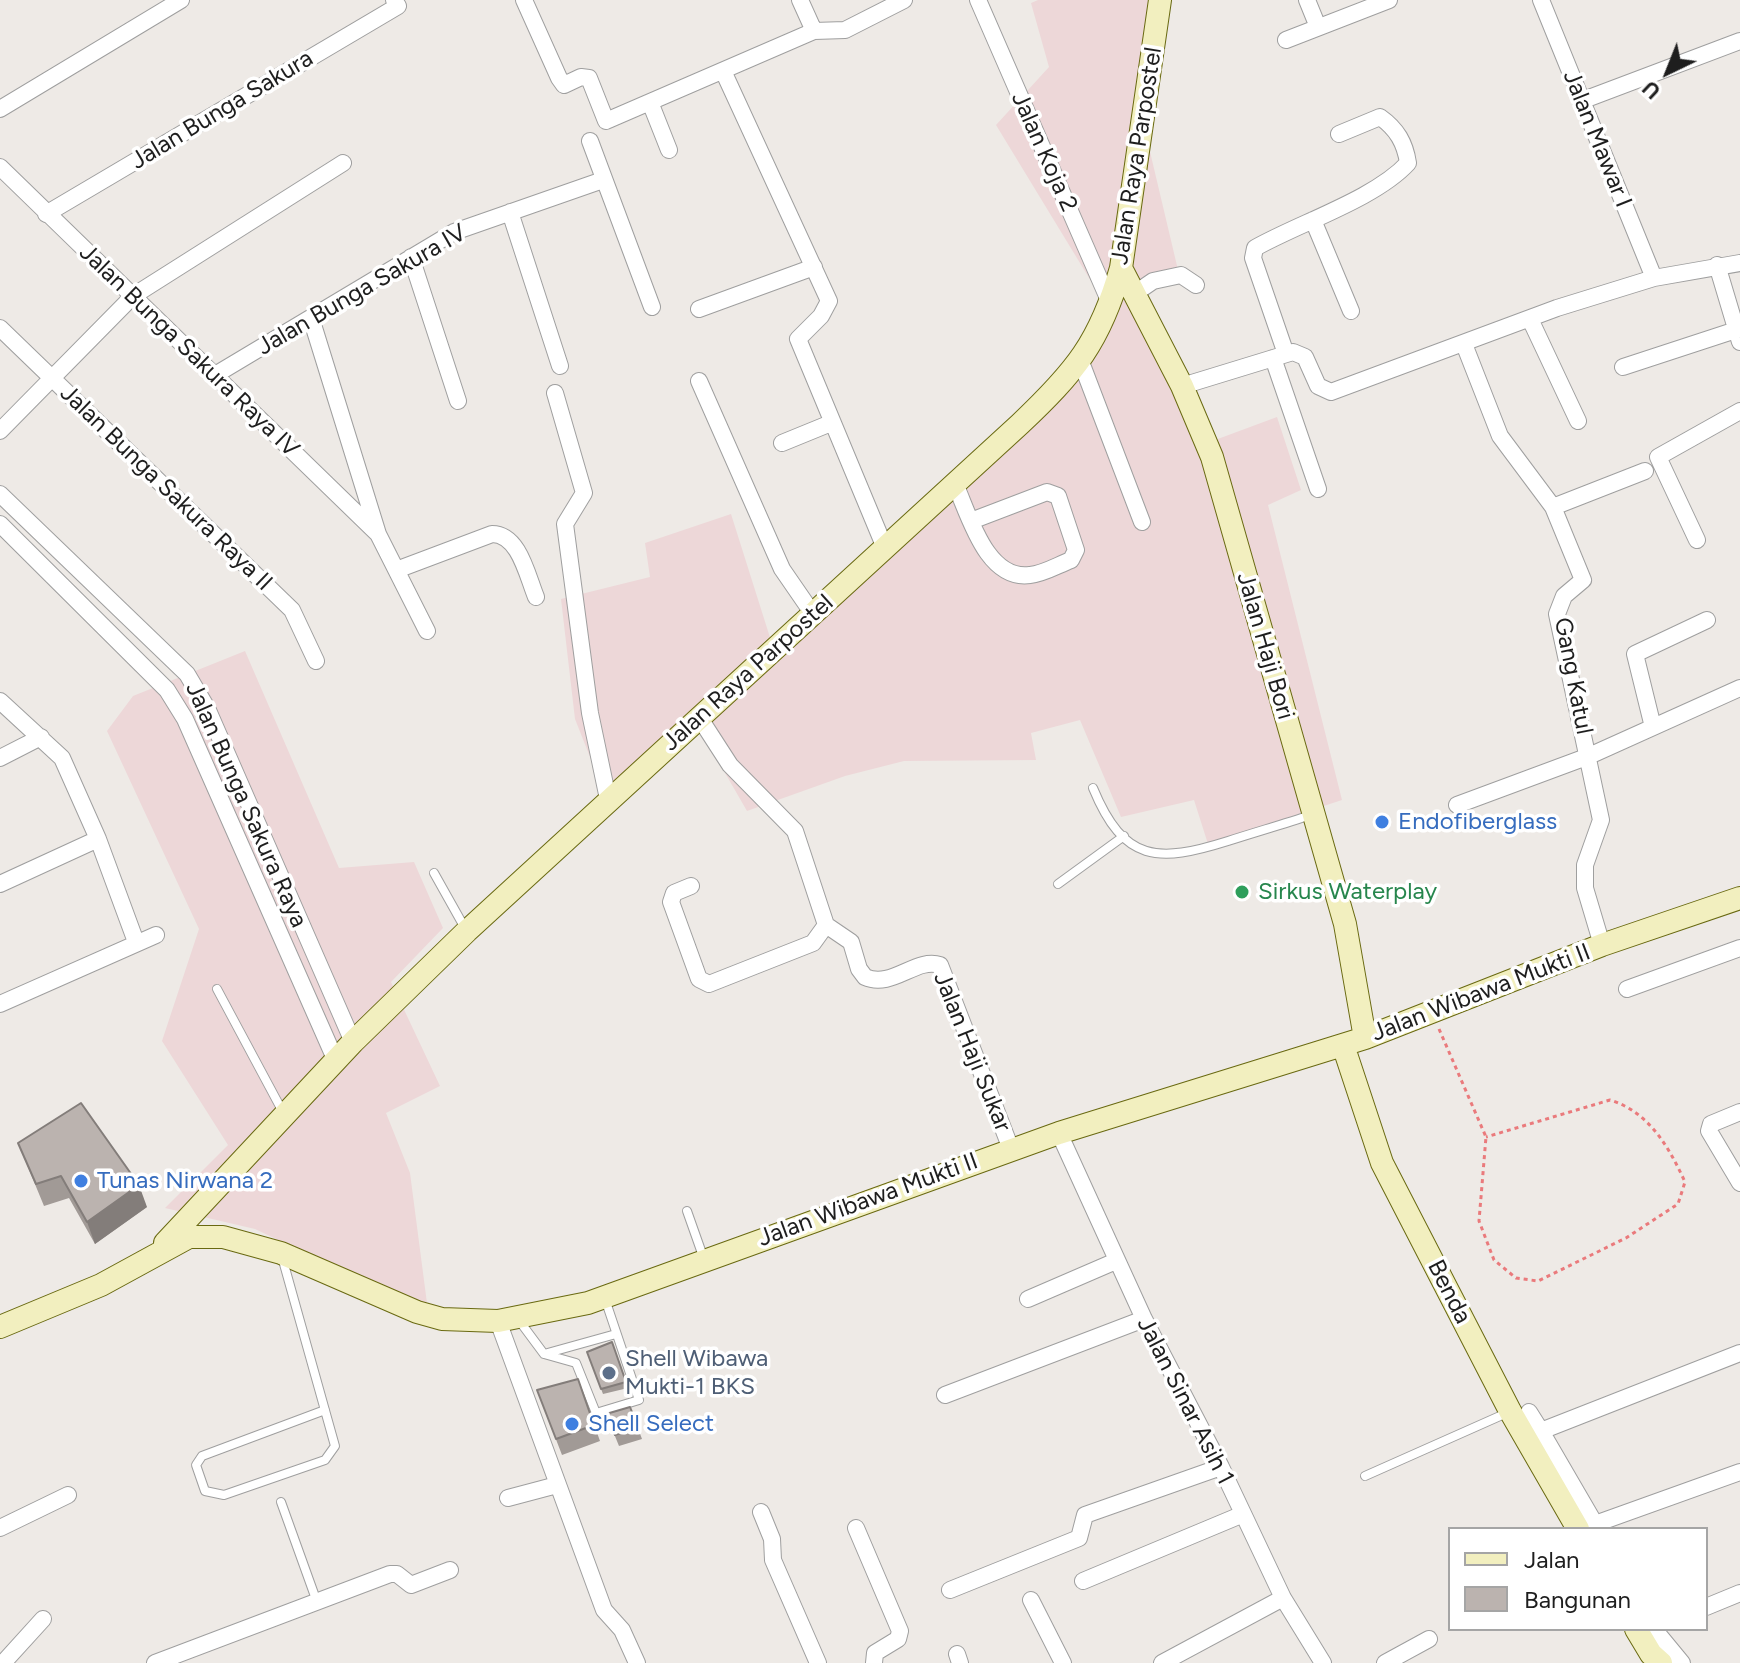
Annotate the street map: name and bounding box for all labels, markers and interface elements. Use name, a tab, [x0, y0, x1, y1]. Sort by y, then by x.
north arrow	[1628, 32, 1708, 112]
street label: Jalan Bunga Sakura	[126, 44, 318, 176]
street label: Jalan Raya Parpostel	[1106, 45, 1168, 267]
street label: Jalan Mawar I	[1556, 66, 1638, 212]
text: U	[1636, 75, 1666, 105]
street label: Jalan Koja 2	[1005, 88, 1083, 216]
street label: Jalan Bunga Sakura IV	[252, 218, 472, 362]
street label: Jalan Bunga Sakura Raya IV	[73, 238, 305, 464]
street label: Jalan Bunga Sakura Raya II	[54, 379, 278, 597]
street label: Jalan Haji Bori	[1230, 569, 1300, 723]
street label: Jalan Raya Parpostel	[657, 589, 839, 757]
street label: Gang Katul	[1548, 615, 1598, 737]
street label: Jalan Bunga Sakura Raya	[179, 678, 313, 932]
place label: Endofiberglass	[1398, 808, 1557, 836]
marker: Endofiberglass	[1373, 813, 1391, 831]
place label: Sirkus Waterplay	[1258, 878, 1437, 906]
marker: Sirkus Waterplay	[1233, 883, 1251, 901]
street label: Jalan Wibawa Mukti II	[1368, 938, 1594, 1048]
street label: Jalan Haji Sukar	[927, 968, 1017, 1136]
street label: Jalan Wibawa Mukti II	[754, 1147, 982, 1253]
place label: Tunas Nirwana 2	[97, 1167, 273, 1195]
marker: Tunas Nirwana 2	[72, 1172, 90, 1190]
street label: Benda	[1421, 1255, 1477, 1329]
street label: Jalan Sinar Asih 1	[1130, 1313, 1240, 1489]
place label: Shell Wibawa Mukti-1 BKS	[625, 1345, 768, 1401]
marker: Shell Wibawa Mukti-1 BKS	[600, 1364, 618, 1382]
place label: Shell Select	[588, 1410, 714, 1438]
marker: Shell Select	[563, 1415, 581, 1433]
legend	[1448, 1527, 1708, 1631]
text: Jalan	[1524, 1545, 1580, 1574]
text: Bangunan	[1524, 1585, 1631, 1614]

